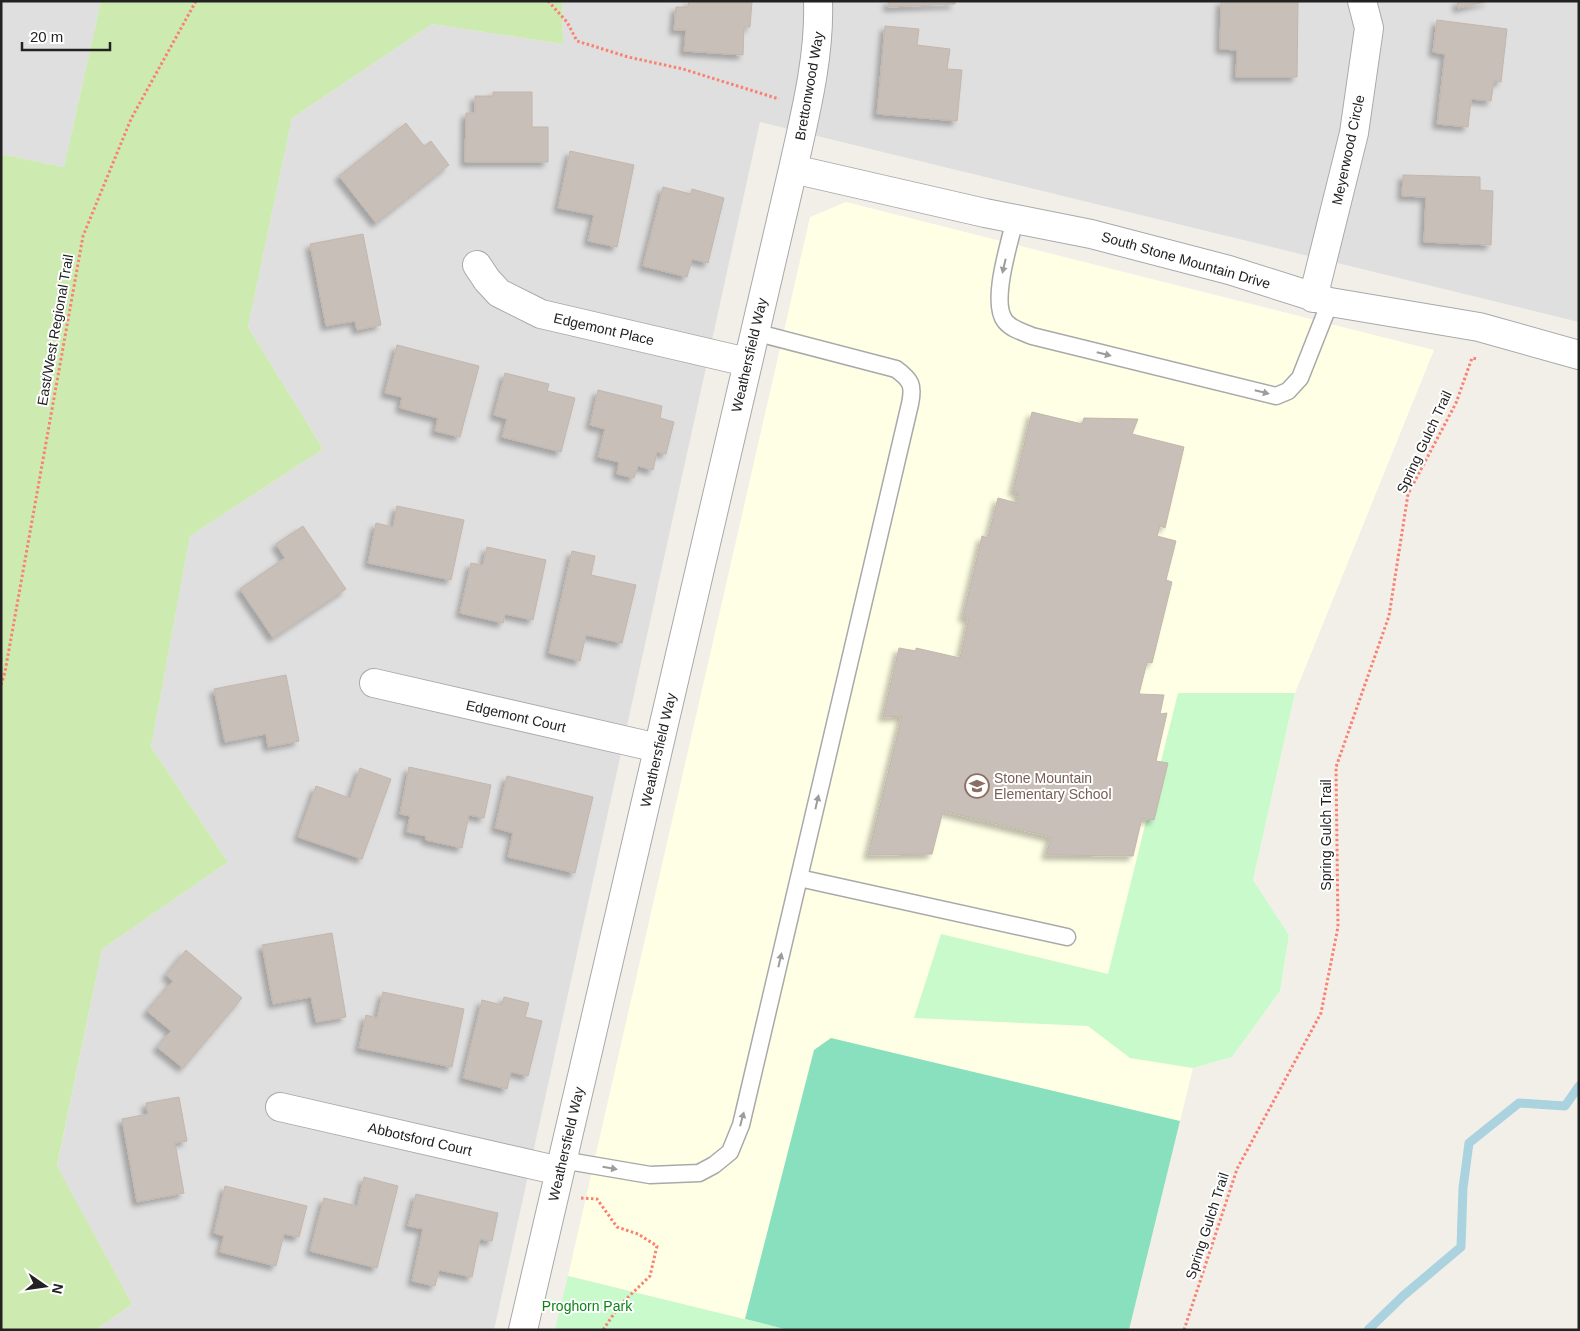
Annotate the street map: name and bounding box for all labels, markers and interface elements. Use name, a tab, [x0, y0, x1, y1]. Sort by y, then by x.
scale bar	[22, 20, 110, 52]
text: 20 m	[30, 28, 63, 45]
street label: Brettonwood Way	[792, 30, 826, 142]
street label: Meyerwood Circle	[1329, 93, 1368, 206]
street label: South Stone Mountain Drive	[1100, 228, 1273, 292]
street label: East/West Regional Trail	[34, 253, 76, 407]
one-way arrow	[1000, 259, 1008, 274]
street label: Weathersfield Way	[728, 296, 770, 414]
street label: Edgemont Place	[552, 310, 656, 348]
one-way arrow	[1097, 350, 1112, 358]
one-way arrow	[1255, 388, 1270, 396]
street label: Spring Gulch Trail	[1393, 388, 1455, 496]
street label: Weathersfield Way	[637, 691, 679, 809]
street label: Edgemont Court	[465, 697, 568, 735]
place label: Stone Mountain Elementary School	[994, 770, 1112, 802]
school or university icon: Stone Mountain Elementary School	[964, 773, 990, 799]
street label: Spring Gulch Trail	[1318, 779, 1334, 891]
one-way arrow	[813, 795, 821, 810]
one-way arrow	[776, 953, 784, 968]
street label: Weathersfield Way	[545, 1085, 587, 1203]
one-way arrow	[738, 1111, 746, 1126]
street label: Abbotsford Court	[367, 1119, 473, 1159]
one-way arrow	[603, 1165, 619, 1173]
street label: Spring Gulch Trail	[1182, 1171, 1232, 1281]
north arrow	[20, 1261, 70, 1311]
text: N	[49, 1282, 67, 1296]
park label: Proghorn Park	[542, 1298, 633, 1314]

